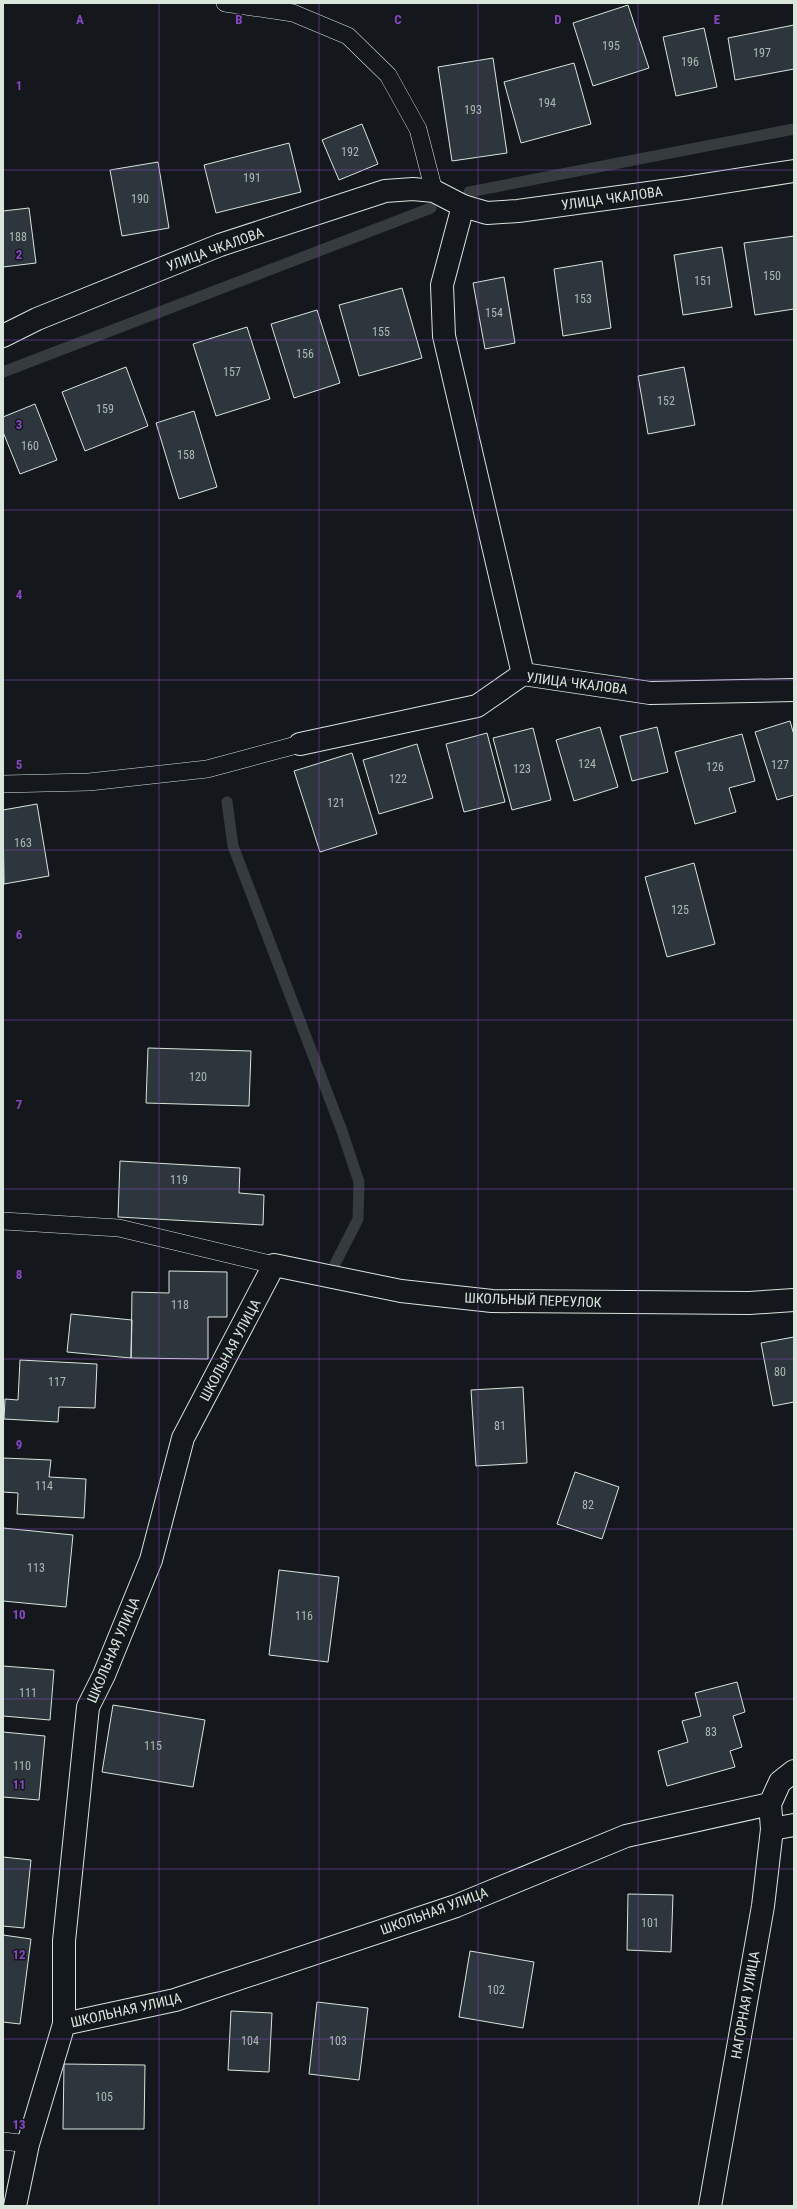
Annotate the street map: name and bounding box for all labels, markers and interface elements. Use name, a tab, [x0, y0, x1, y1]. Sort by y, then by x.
text: A	[76, 12, 84, 27]
text: B	[235, 12, 243, 27]
text: C	[394, 12, 402, 27]
text: D	[554, 12, 562, 27]
text: E	[714, 12, 721, 27]
house number: 195	[602, 39, 620, 53]
house number: 197	[753, 46, 771, 60]
house number: 196	[681, 55, 699, 69]
text: 1	[16, 78, 22, 93]
house number: 194	[538, 96, 556, 110]
house number: 193	[464, 103, 482, 117]
house number: 192	[341, 145, 359, 159]
house number: 191	[243, 171, 261, 185]
street label: УЛИЦА ЧКАЛОВА	[560, 183, 664, 213]
house number: 190	[131, 192, 149, 206]
street label: УЛИЦА ЧКАЛОВА	[164, 224, 266, 274]
house number: 188	[9, 230, 27, 244]
text: 2	[16, 247, 23, 262]
house number: 150	[763, 269, 781, 283]
house number: 151	[694, 274, 712, 288]
house number: 153	[574, 292, 592, 306]
house number: 154	[485, 306, 503, 320]
house number: 155	[372, 325, 390, 339]
house number: 156	[296, 347, 314, 361]
house number: 157	[223, 365, 241, 379]
house number: 152	[657, 394, 675, 408]
house number: 159	[96, 402, 114, 416]
text: 3	[16, 417, 22, 432]
house number: 160	[21, 439, 39, 453]
house number: 158	[177, 448, 195, 462]
text: 4	[16, 587, 23, 602]
street label: УЛИЦА ЧКАЛОВА	[525, 669, 629, 697]
text: 5	[16, 757, 23, 772]
house number: 124	[578, 757, 596, 771]
house number: 127	[771, 758, 789, 772]
house number: 126	[706, 760, 724, 774]
house number: 123	[513, 762, 531, 776]
house number: 122	[389, 772, 407, 786]
house number: 121	[327, 796, 345, 810]
house number: 163	[14, 836, 32, 850]
house number: 125	[671, 903, 689, 917]
text: 6	[16, 927, 23, 942]
house number: 120	[189, 1070, 207, 1084]
text: 7	[16, 1097, 23, 1112]
house number: 119	[170, 1173, 188, 1187]
text: 8	[16, 1267, 22, 1282]
street label: ШКОЛЬНЫЙ ПЕРЕУЛОК	[464, 1290, 602, 1310]
street label: ШКОЛЬНАЯ УЛИЦА	[196, 1296, 264, 1404]
house number: 118	[171, 1298, 189, 1312]
house number: 80	[774, 1365, 786, 1379]
house number: 117	[48, 1375, 66, 1389]
house number: 81	[494, 1419, 506, 1433]
text: 9	[16, 1437, 22, 1452]
house number: 114	[35, 1479, 53, 1493]
house number: 82	[582, 1498, 594, 1512]
house number: 113	[27, 1561, 45, 1575]
street label: ШКОЛЬНАЯ УЛИЦА	[83, 1595, 143, 1705]
text: 10	[12, 1607, 26, 1622]
house number: 116	[295, 1609, 313, 1623]
house number: 111	[19, 1686, 37, 1700]
house number: 83	[705, 1725, 717, 1739]
house number: 115	[144, 1739, 162, 1753]
house number: 110	[13, 1759, 31, 1773]
text: 11	[12, 1777, 26, 1792]
street label: ШКОЛЬНАЯ УЛИЦА	[378, 1884, 490, 1938]
house number: 101	[641, 1916, 659, 1930]
text: 12	[12, 1947, 26, 1962]
street label: НАГОРНАЯ УЛИЦА	[728, 1950, 762, 2060]
house number: 102	[487, 1983, 505, 1997]
street label: ШКОЛЬНАЯ УЛИЦА	[69, 1989, 183, 2031]
house number: 104	[241, 2034, 259, 2048]
house number: 103	[329, 2034, 347, 2048]
house number: 105	[95, 2090, 113, 2104]
text: 13	[12, 2117, 26, 2132]

